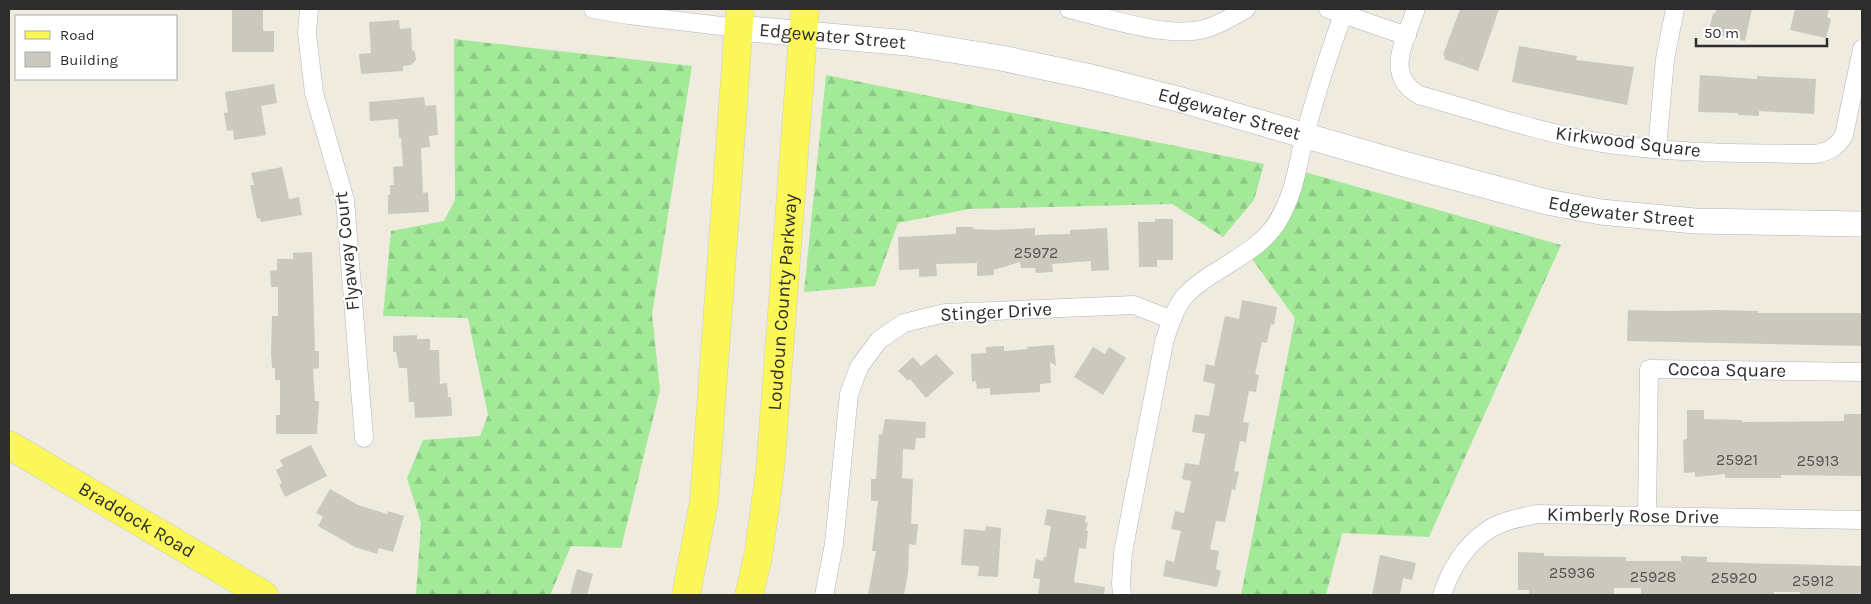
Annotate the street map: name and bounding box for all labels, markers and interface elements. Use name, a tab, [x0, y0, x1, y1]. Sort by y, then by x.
legend	[15, 15, 178, 80]
scale bar	[1696, 15, 1827, 47]
street label: Edgewater Street	[758, 19, 907, 54]
text: 50 m	[1704, 24, 1739, 42]
text: Road	[60, 26, 95, 44]
text: Building	[60, 51, 118, 69]
street label: Edgewater Street	[1156, 83, 1303, 145]
street label: Kirkwood Square	[1554, 122, 1702, 162]
street label: Flyaway Court	[330, 190, 364, 312]
street label: Edgewater Street	[1547, 191, 1696, 232]
street label: Loudoun County Parkway	[764, 193, 802, 411]
house number: 25972	[1014, 243, 1058, 262]
street label: Stinger Drive	[940, 298, 1052, 326]
street label: Cocoa Square	[1668, 358, 1786, 382]
house number: 25921	[1716, 450, 1758, 469]
house number: 25913	[1797, 451, 1839, 470]
street label: Braddock Road	[75, 477, 199, 563]
street label: Kimberly Rose Drive	[1547, 503, 1719, 529]
house number: 25936	[1549, 563, 1595, 582]
house number: 25928	[1630, 567, 1676, 586]
house number: 25920	[1711, 568, 1757, 587]
house number: 25912	[1792, 571, 1834, 590]

